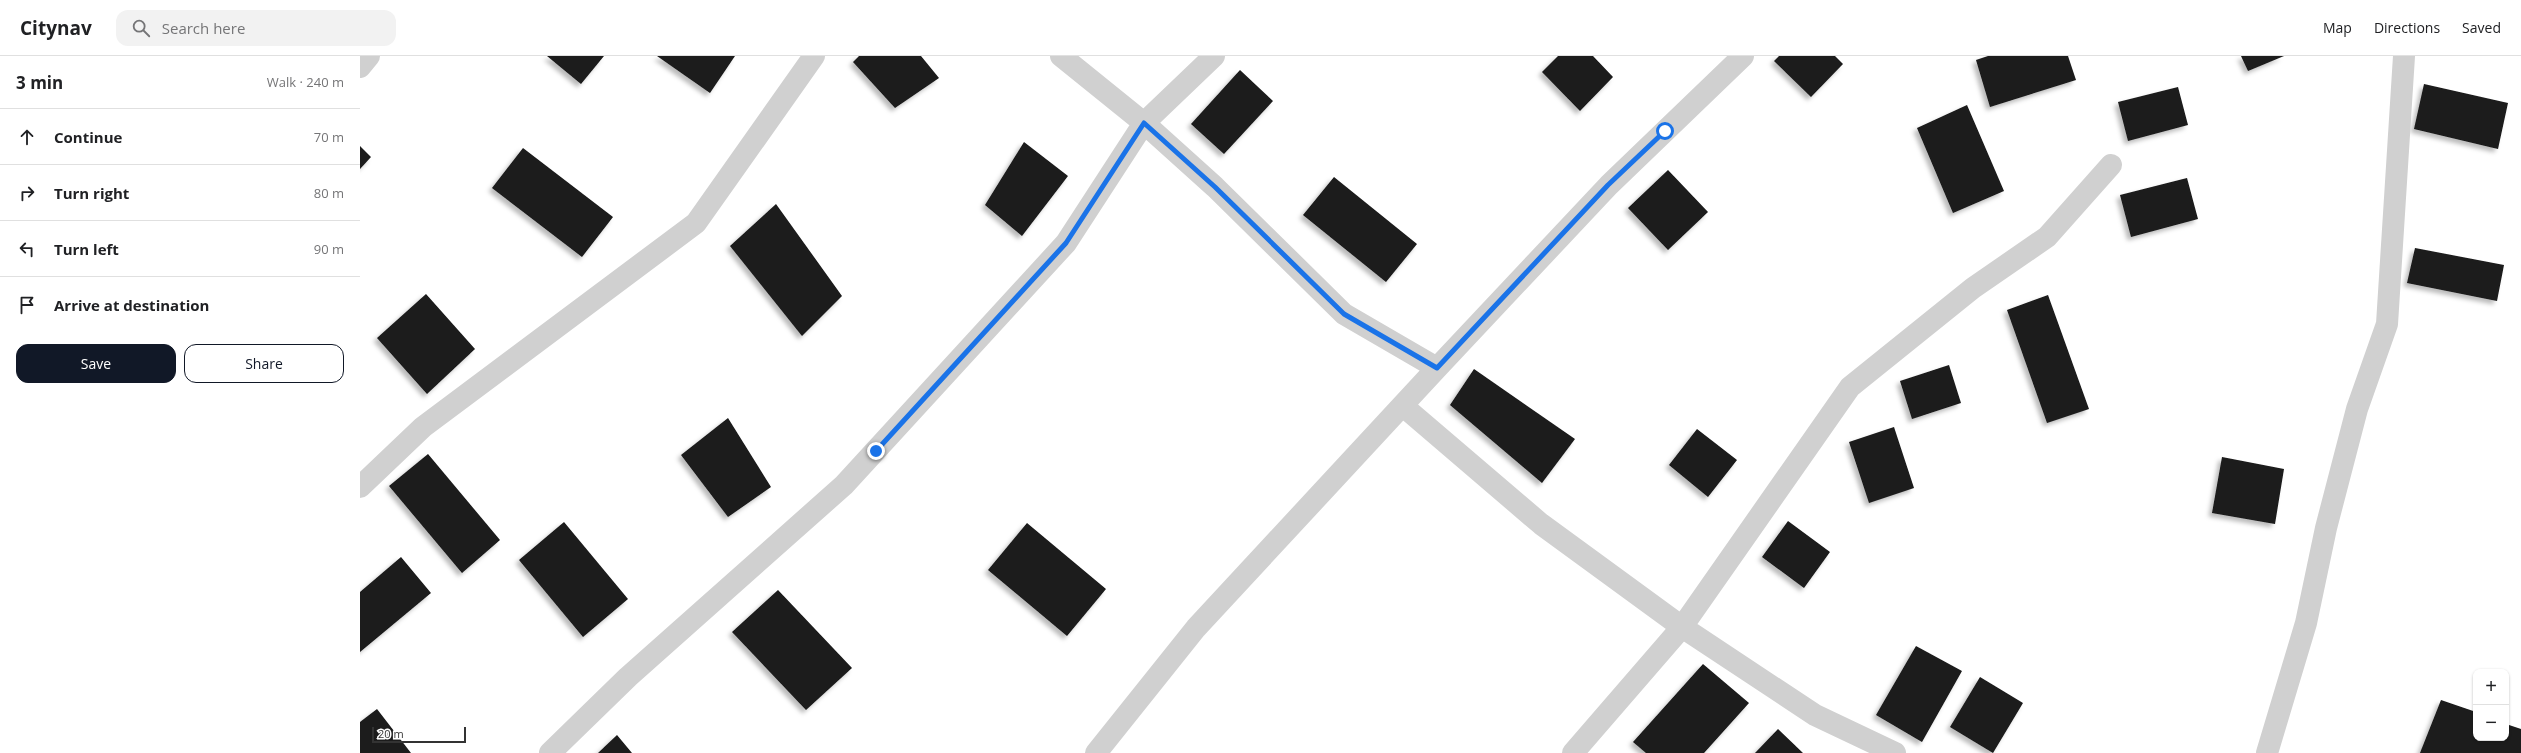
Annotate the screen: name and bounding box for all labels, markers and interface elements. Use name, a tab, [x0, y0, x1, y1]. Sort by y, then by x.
search box	[116, 10, 396, 46]
text: Citynav	[20, 15, 92, 41]
icon: search	[130, 17, 152, 39]
text: Search here	[162, 18, 245, 38]
text: Map	[2323, 18, 2352, 37]
text: Directions	[2374, 18, 2440, 37]
text: Saved	[2462, 18, 2501, 37]
text: 3 min	[16, 71, 63, 94]
text: Walk · 240 m	[267, 73, 344, 91]
route start	[1656, 122, 1674, 140]
icon: ahead	[16, 126, 38, 148]
text: Continue	[54, 127, 122, 147]
text: 70 m	[314, 128, 344, 146]
icon: right	[16, 182, 38, 204]
text: Turn right	[54, 183, 129, 203]
text: 80 m	[314, 184, 344, 202]
icon: left	[16, 238, 38, 260]
text: Turn left	[54, 239, 119, 259]
text: 90 m	[314, 240, 344, 258]
icon: arrive	[16, 294, 38, 316]
text: Arrive at destination	[54, 295, 209, 315]
button: Save	[16, 344, 176, 383]
button: Share	[184, 344, 344, 383]
route end	[867, 442, 885, 460]
map controls	[2473, 669, 2509, 741]
button: +	[2473, 669, 2509, 705]
button: −	[2473, 705, 2509, 741]
scale bar	[372, 725, 466, 744]
text: 20 m	[378, 726, 404, 741]

